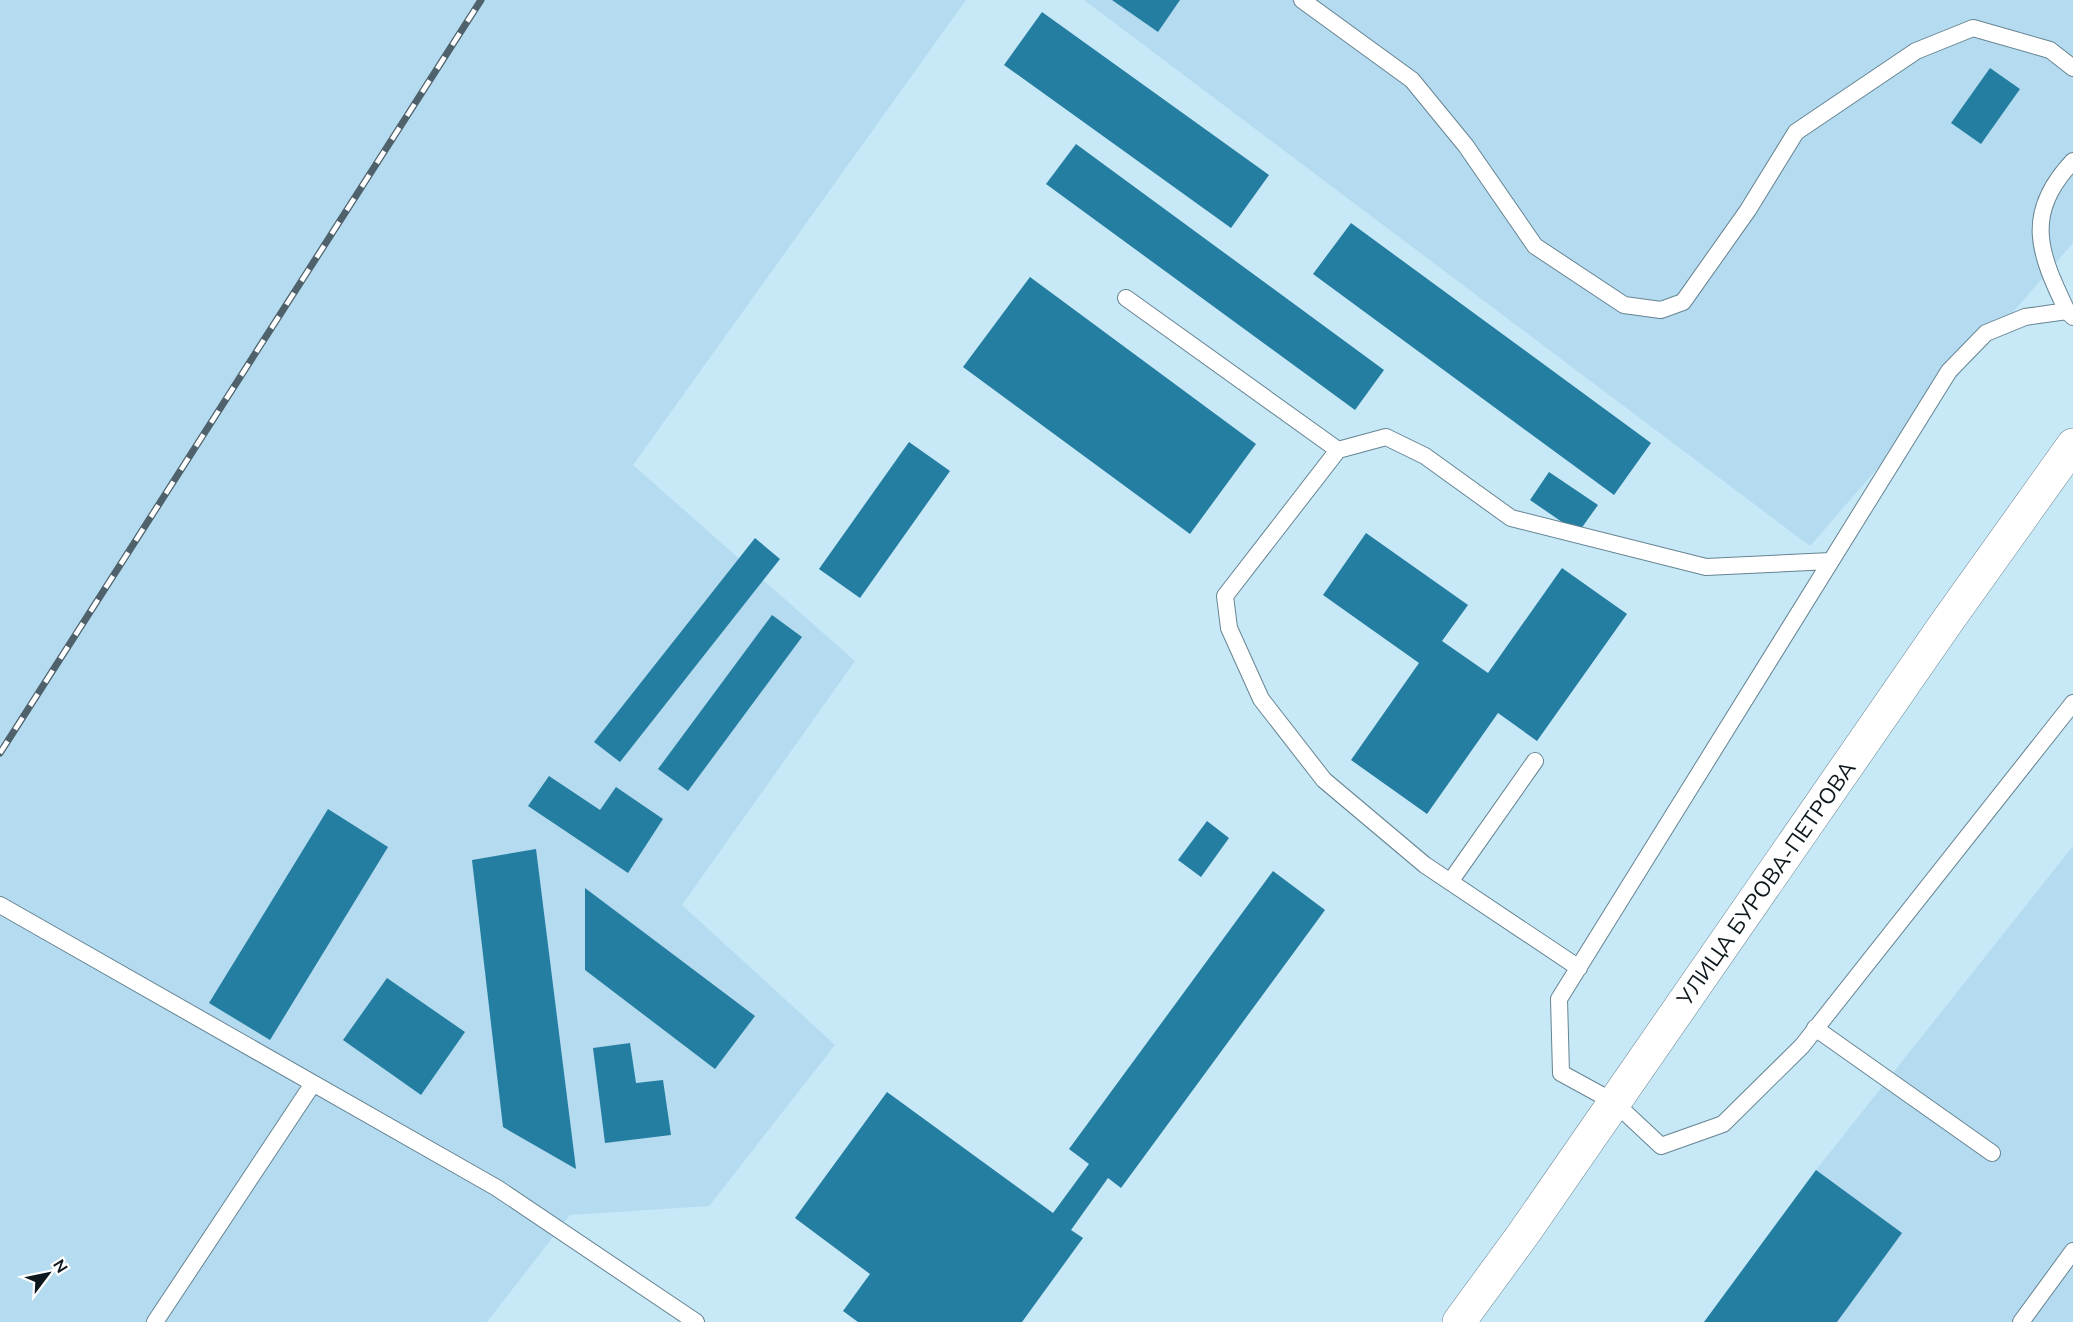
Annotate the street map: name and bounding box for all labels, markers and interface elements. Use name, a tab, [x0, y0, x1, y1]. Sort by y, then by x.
street label: УЛИЦА БУРОВА-ПЕТРОВА	[1670, 755, 1861, 1012]
north arrow	[18, 1244, 78, 1304]
text: N	[49, 1256, 72, 1276]

